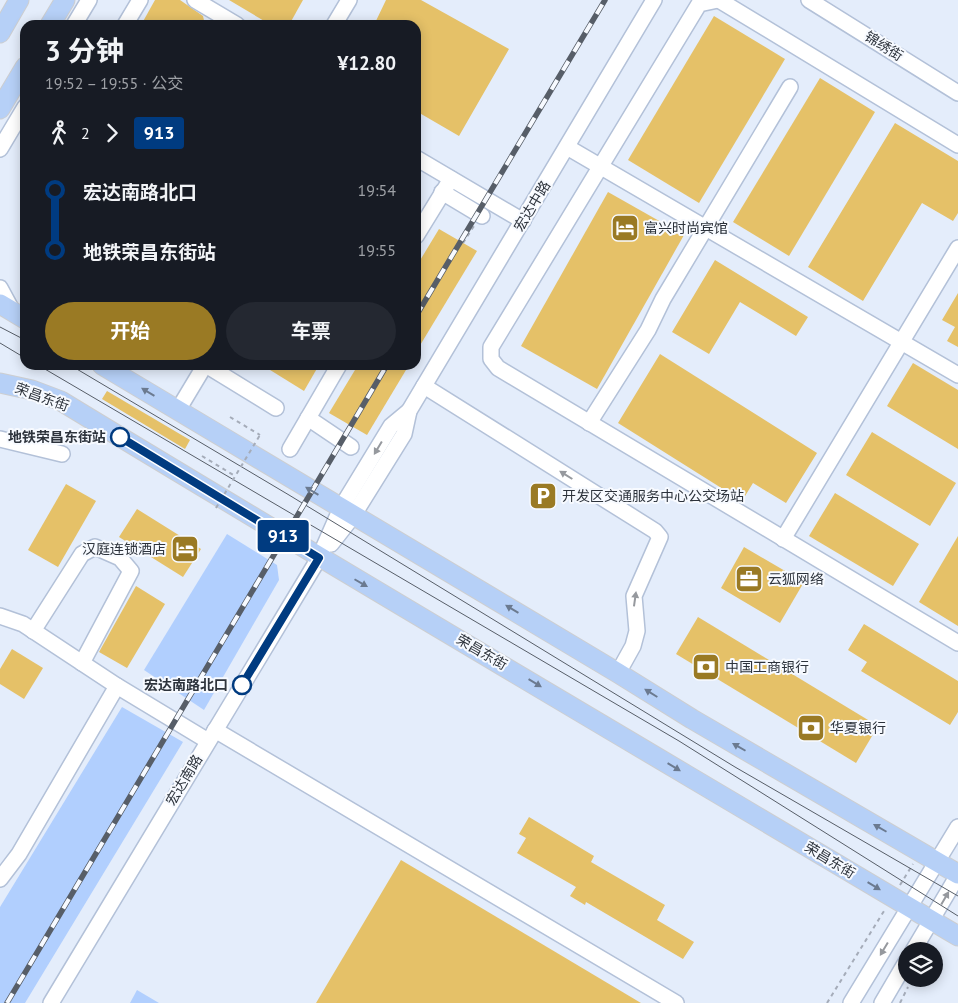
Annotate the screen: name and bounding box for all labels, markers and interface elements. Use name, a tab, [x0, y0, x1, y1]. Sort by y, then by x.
street label: 锦绣街	[861, 27, 907, 65]
text: 3 分钟	[45, 32, 124, 69]
text: ¥12.80	[337, 51, 396, 75]
text: 19:52 – 19:55 · 公交	[45, 73, 183, 93]
icon: walk	[45, 119, 73, 147]
icon: forward	[98, 119, 126, 147]
text: 913	[144, 121, 174, 144]
text: 2	[81, 123, 90, 143]
street label: 宏达中路	[510, 177, 554, 235]
text: 宏达南路北口	[83, 180, 197, 204]
text: 19:54	[358, 180, 396, 200]
hotel icon: 富兴时尚宾馆	[610, 213, 640, 243]
place label: 富兴时尚宾馆	[644, 219, 728, 237]
text: 地铁荣昌东街站	[83, 240, 216, 264]
text: 19:55	[358, 240, 396, 260]
button: 开始	[45, 302, 216, 360]
button: 车票	[226, 302, 396, 360]
street label: 荣昌东街	[13, 379, 71, 415]
one-way arrow	[141, 388, 154, 397]
marker: 地铁荣昌东街站	[110, 427, 130, 447]
place label: 地铁荣昌东街站	[8, 428, 106, 446]
one-way arrow	[373, 441, 382, 454]
one-way arrow	[559, 470, 572, 479]
parking icon: 开发区交通服务中心公交场站	[528, 481, 558, 511]
one-way arrow	[305, 486, 318, 495]
place label: 开发区交通服务中心公交场站	[562, 487, 744, 505]
line badge: 913	[254, 520, 312, 552]
text: 913	[268, 524, 298, 547]
hotel icon: 汉庭连锁酒店	[170, 534, 200, 564]
place label: 汉庭连锁酒店	[82, 540, 166, 558]
office icon: 云狐网络	[734, 564, 764, 594]
place label: 云狐网络	[768, 570, 824, 588]
one-way arrow	[355, 578, 368, 587]
one-way arrow	[631, 590, 639, 606]
one-way arrow	[505, 605, 518, 614]
street label: 荣昌东街	[453, 630, 511, 674]
bank icon: 中国工商银行	[691, 652, 721, 682]
place label: 中国工商银行	[725, 658, 809, 676]
marker: 宏达南路北口	[232, 675, 252, 695]
place label: 宏达南路北口	[144, 676, 228, 694]
one-way arrow	[528, 679, 541, 688]
one-way arrow	[644, 689, 658, 698]
bank icon: 华夏银行	[796, 713, 826, 743]
place label: 华夏银行	[830, 719, 886, 737]
one-way arrow	[733, 742, 746, 751]
street label: 宏达南路	[162, 751, 206, 809]
one-way arrow	[668, 762, 681, 771]
one-way arrow	[873, 824, 887, 833]
street label: 荣昌东街	[801, 838, 859, 882]
one-way arrow	[867, 881, 880, 890]
one-way arrow	[941, 890, 949, 905]
one-way arrow	[879, 942, 888, 955]
map controls	[898, 942, 943, 987]
button: layers	[898, 942, 943, 987]

